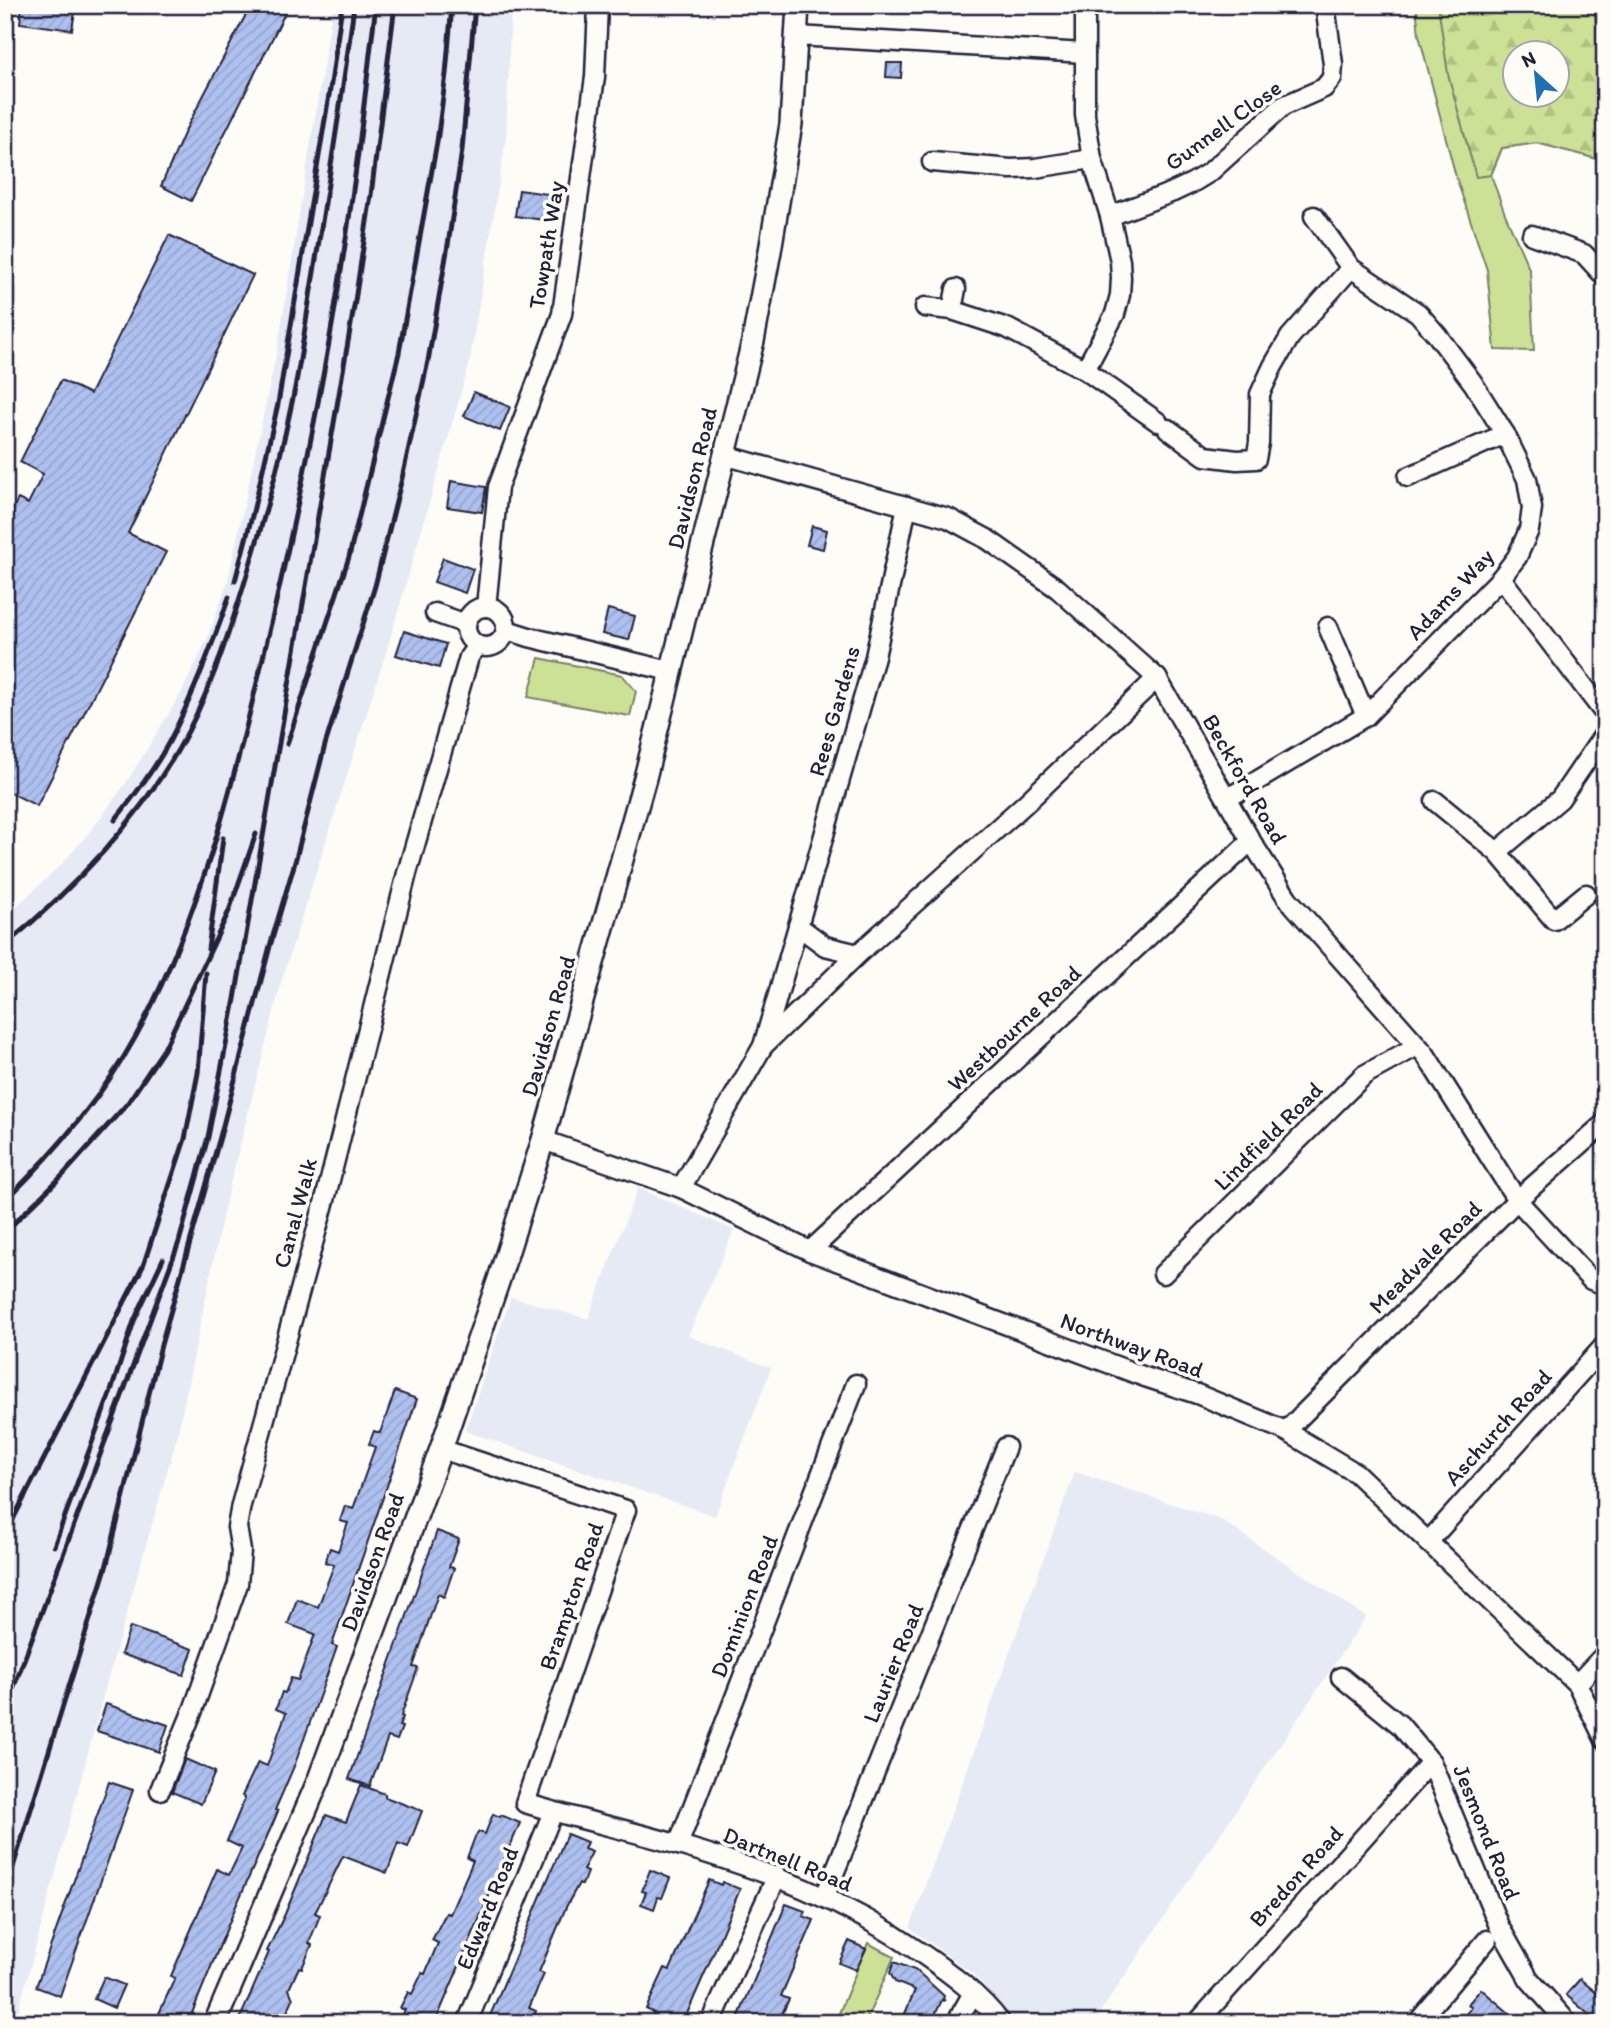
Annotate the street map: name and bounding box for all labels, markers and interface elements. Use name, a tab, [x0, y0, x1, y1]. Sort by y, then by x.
north arrow	[1502, 38, 1572, 108]
text: N	[1518, 46, 1539, 72]
street label: Gunnell Close	[1159, 73, 1287, 177]
street label: Towpath Way	[522, 179, 570, 311]
street label: Davidson Road	[661, 404, 723, 552]
street label: Adams Way	[1400, 542, 1500, 646]
street label: Rees Gardens	[802, 643, 866, 779]
street label: Beckford Road	[1197, 709, 1294, 849]
street label: Davidson Road	[515, 952, 581, 1100]
street label: Westbourne Road	[941, 959, 1087, 1097]
street label: Lindfield Road	[1208, 1076, 1328, 1196]
street label: Canal Walk	[267, 1155, 323, 1271]
street label: Meadvale Road	[1363, 1194, 1488, 1319]
street label: Northway Road	[1057, 1306, 1208, 1384]
street label: Aschurch Road	[1438, 1363, 1558, 1491]
street label: Davidson Road	[334, 1489, 410, 1635]
street label: Brampton Road	[533, 1518, 610, 1674]
street label: Dominion Road	[704, 1530, 784, 1681]
street label: Laurier Road	[856, 1599, 930, 1727]
street label: Jesmond Road	[1447, 1760, 1527, 1904]
street label: Bredon Road	[1243, 1819, 1349, 1933]
street label: Dartnell Road	[719, 1820, 857, 1898]
street label: Edward Road	[450, 1843, 524, 1973]

